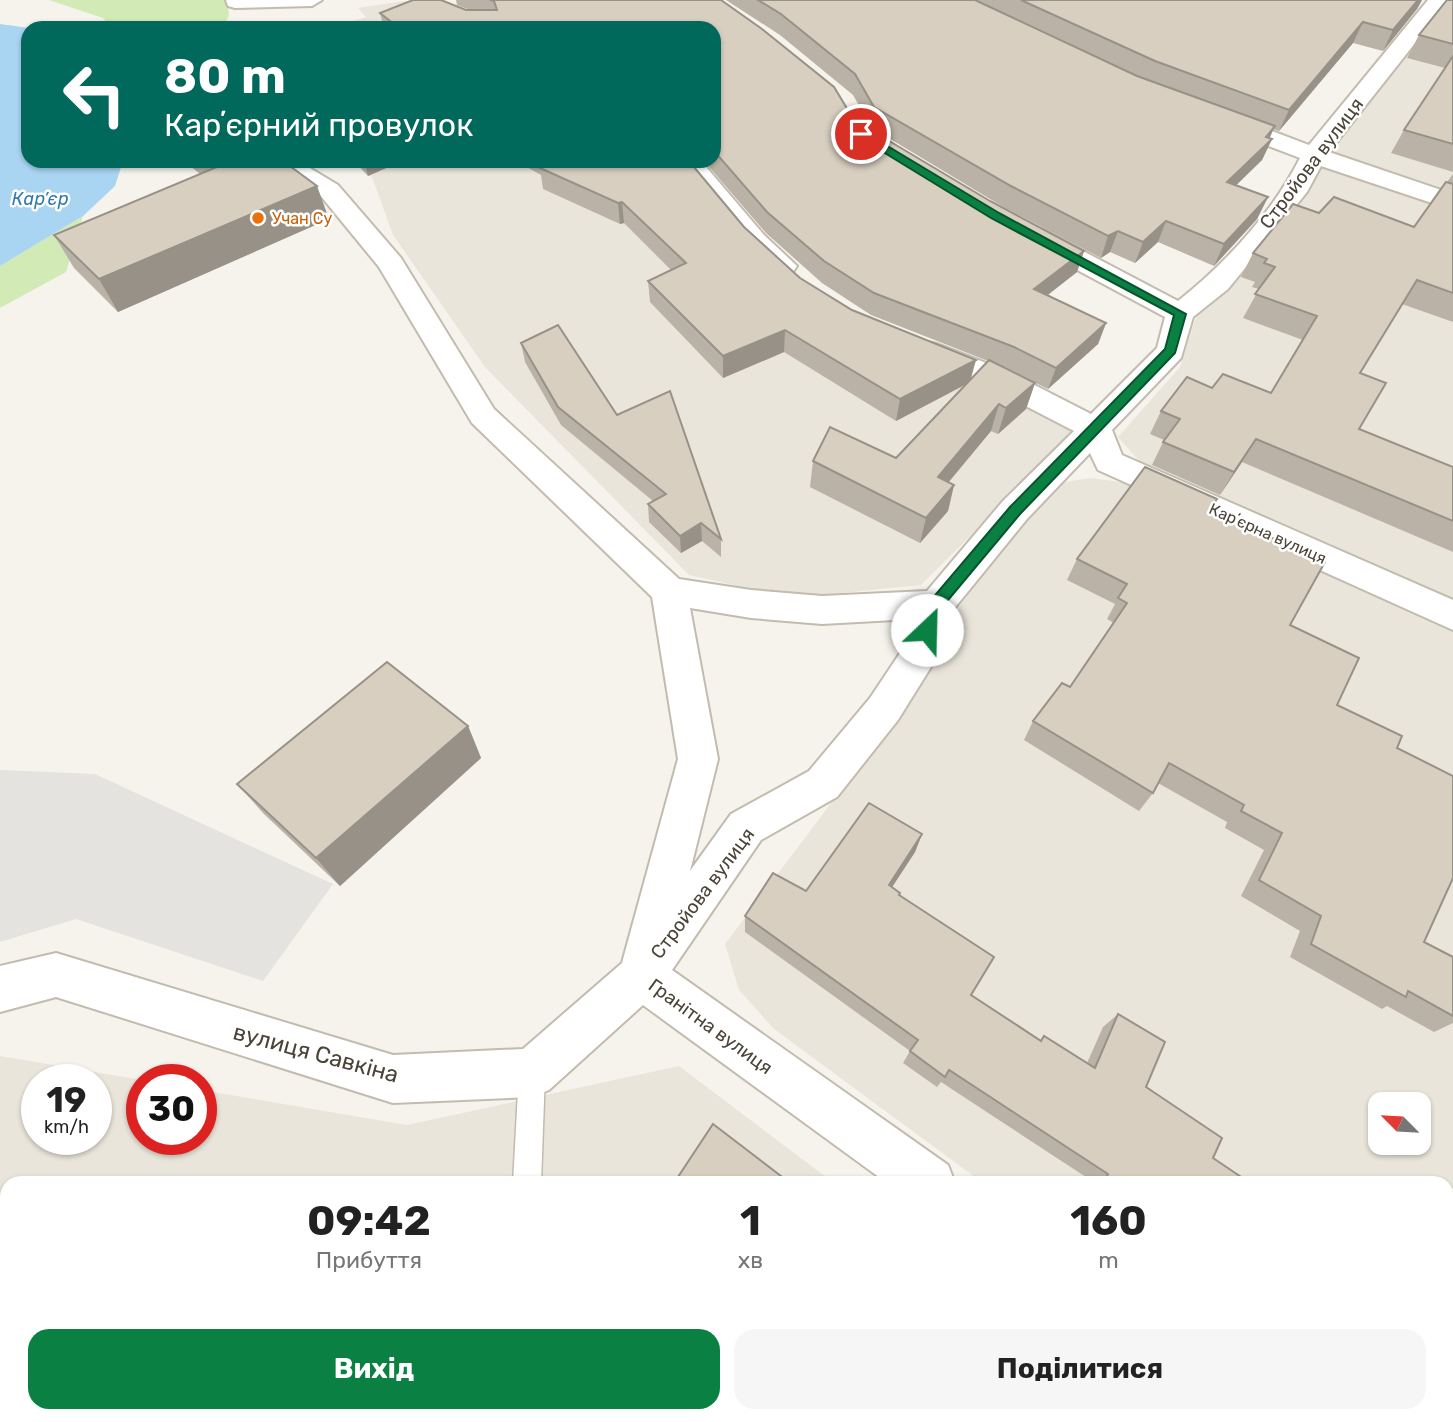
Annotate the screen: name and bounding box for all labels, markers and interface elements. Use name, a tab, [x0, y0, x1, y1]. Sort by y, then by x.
text: 80 m	[164, 47, 286, 105]
icon: left	[49, 49, 140, 140]
street label: Стройова вулиця	[1255, 93, 1368, 233]
pin	[831, 104, 891, 164]
text: Карʼєрний провулок	[164, 106, 473, 144]
icon: arrive	[842, 115, 880, 153]
water label: Кар’єр	[12, 188, 68, 210]
place label: Учан Су	[272, 209, 332, 228]
marker: Учан Су	[250, 210, 266, 226]
street label: Карʼєрна вулиця	[1206, 499, 1329, 568]
position arrow	[890, 593, 964, 667]
street label: Стройова вулиця	[646, 823, 759, 963]
street label: Гранітна вулиця	[644, 974, 777, 1079]
street label: вулиця Савкіна	[230, 1017, 402, 1089]
speed limit sign: 30	[126, 1064, 217, 1155]
text: 19	[47, 1079, 86, 1121]
north arrow	[1368, 1092, 1432, 1155]
map controls	[1368, 1092, 1431, 1155]
text: km/h	[44, 1116, 89, 1138]
text: 09:42	[307, 1196, 431, 1246]
text: 1	[740, 1196, 761, 1246]
text: 160	[1070, 1196, 1147, 1246]
text: Прибуття	[316, 1246, 422, 1274]
text: хв	[738, 1246, 763, 1274]
text: m	[1098, 1246, 1119, 1274]
button: Вихід	[28, 1329, 720, 1409]
button: Поділитися	[734, 1329, 1426, 1409]

